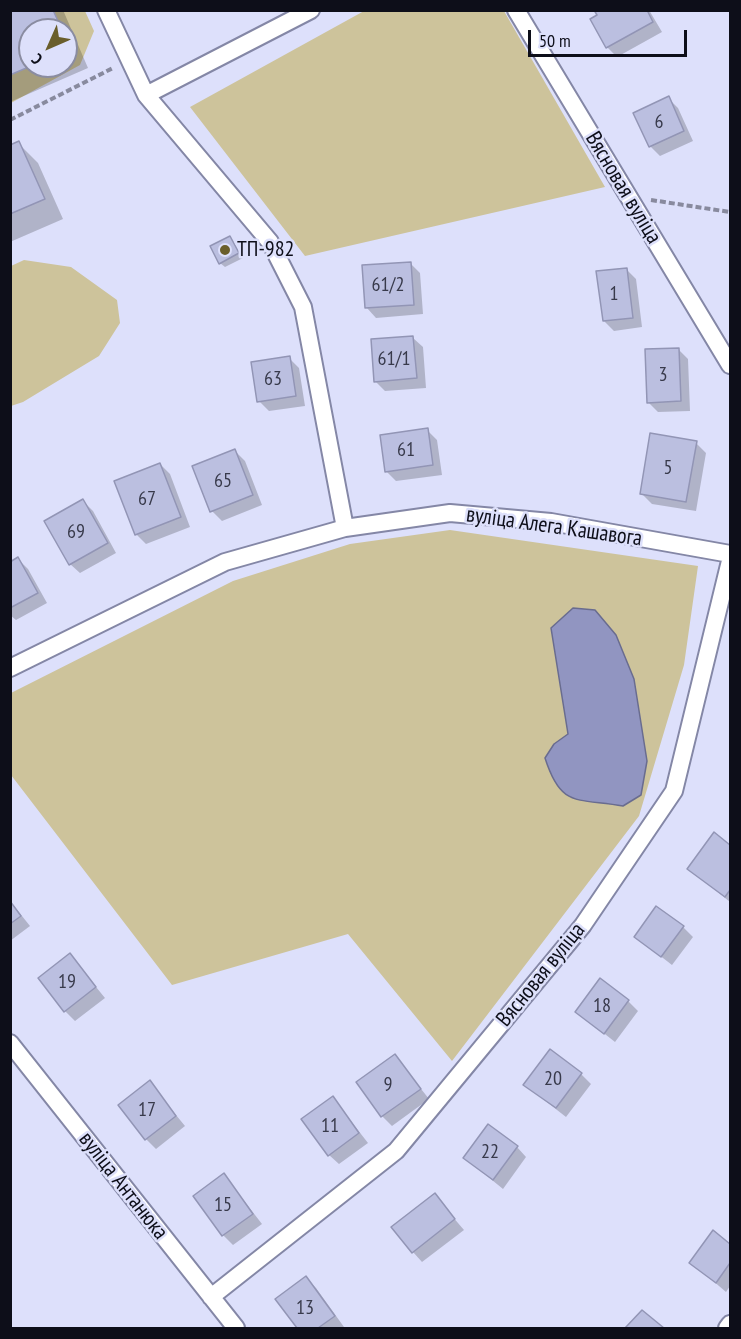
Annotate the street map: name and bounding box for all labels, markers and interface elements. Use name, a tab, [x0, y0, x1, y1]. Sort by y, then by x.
north arrow	[18, 18, 78, 78]
scale bar	[531, 18, 690, 56]
text: 50 m	[539, 29, 571, 52]
text: С	[27, 50, 46, 69]
house number: 6	[655, 110, 663, 134]
street label: Вясновая вуліца	[579, 127, 667, 249]
place label: ТП-982	[237, 237, 295, 263]
marker: ТП-982	[218, 243, 232, 257]
house number: 61/2	[372, 273, 404, 297]
house number: 1	[610, 282, 618, 306]
house number: 61/1	[378, 347, 410, 371]
house number: 3	[659, 363, 667, 387]
house number: 63	[264, 367, 282, 391]
house number: 61	[397, 438, 415, 462]
house number: 5	[664, 456, 672, 480]
house number: 65	[214, 469, 232, 493]
house number: 67	[138, 487, 156, 511]
street label: вуліца Алега Кашавога	[464, 502, 644, 552]
house number: 69	[67, 520, 85, 544]
street label: Вясновая вуліца	[491, 918, 591, 1032]
house number: 19	[58, 970, 76, 994]
house number: 18	[593, 994, 611, 1018]
house number: 20	[544, 1067, 562, 1091]
house number: 9	[384, 1073, 392, 1097]
house number: 17	[138, 1098, 156, 1122]
house number: 11	[321, 1114, 339, 1138]
street label: вуліца Антанюка	[73, 1127, 173, 1245]
house number: 22	[481, 1140, 499, 1164]
house number: 15	[214, 1193, 232, 1217]
house number: 13	[296, 1296, 314, 1320]

